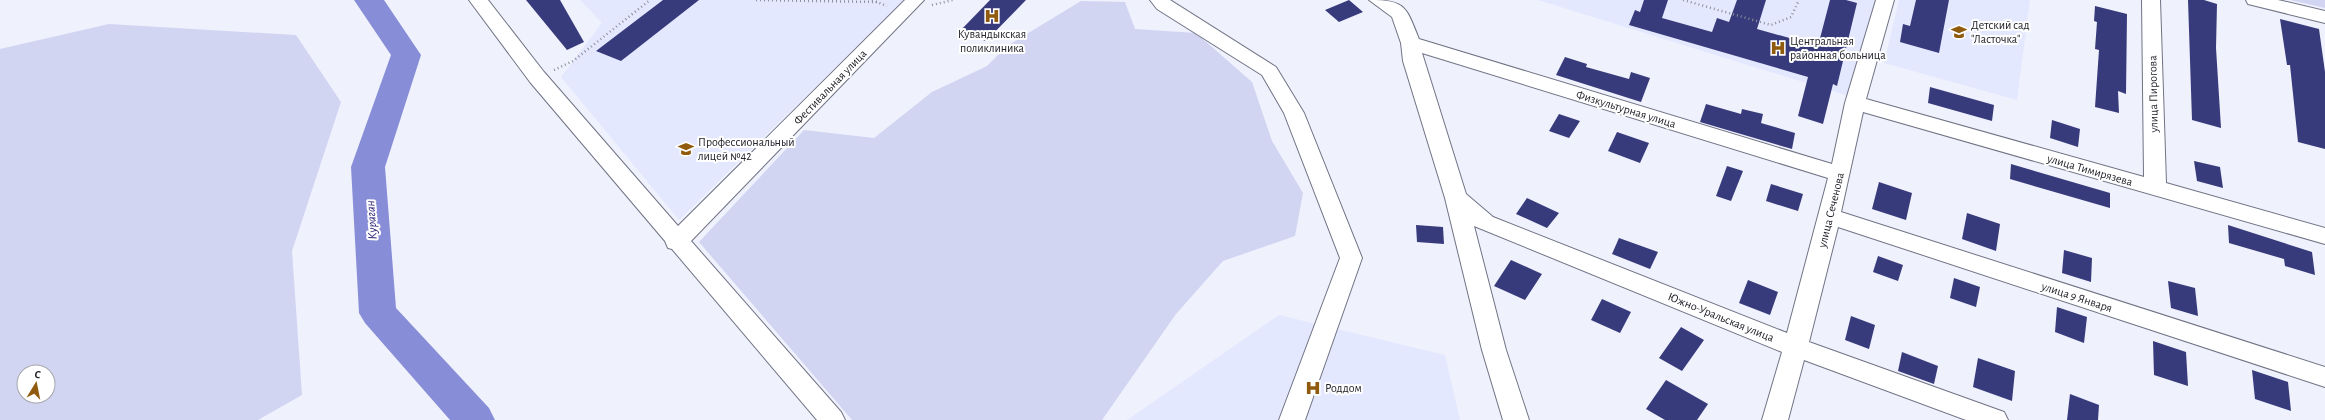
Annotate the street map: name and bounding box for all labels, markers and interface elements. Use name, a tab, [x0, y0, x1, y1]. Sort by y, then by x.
hospital icon: Кувандыкская поликлиника	[983, 7, 1001, 25]
place label: Детский сад "Ласточка"	[1971, 19, 2030, 45]
school or university icon: Детский сад "Ласточка"	[1950, 23, 1968, 41]
place label: Кувандыкская поликлиника	[958, 28, 1026, 54]
place label: Центральная районная больница	[1790, 35, 1886, 61]
hospital icon: Центральная районная больница	[1769, 39, 1787, 57]
street label: Фестивальная улица	[791, 47, 870, 128]
street label: улица Пирогова	[2146, 55, 2161, 134]
street label: Физкультурная улица	[1574, 88, 1678, 131]
place label: Профессиональный лицей №42	[698, 136, 795, 162]
school or university icon: Профессиональный лицей №42	[677, 140, 695, 158]
street label: улица Тимирязева	[2045, 152, 2134, 189]
street label: улица Сеченова	[1816, 171, 1847, 250]
water label: Кураган	[364, 200, 380, 240]
street label: улица 9 Января	[2039, 280, 2114, 315]
street label: Южно-Уральская улица	[1666, 290, 1776, 345]
north arrow	[16, 364, 56, 404]
text: С	[34, 369, 42, 381]
hospital icon: Роддом	[1304, 379, 1322, 397]
place label: Роддом	[1325, 382, 1362, 394]

